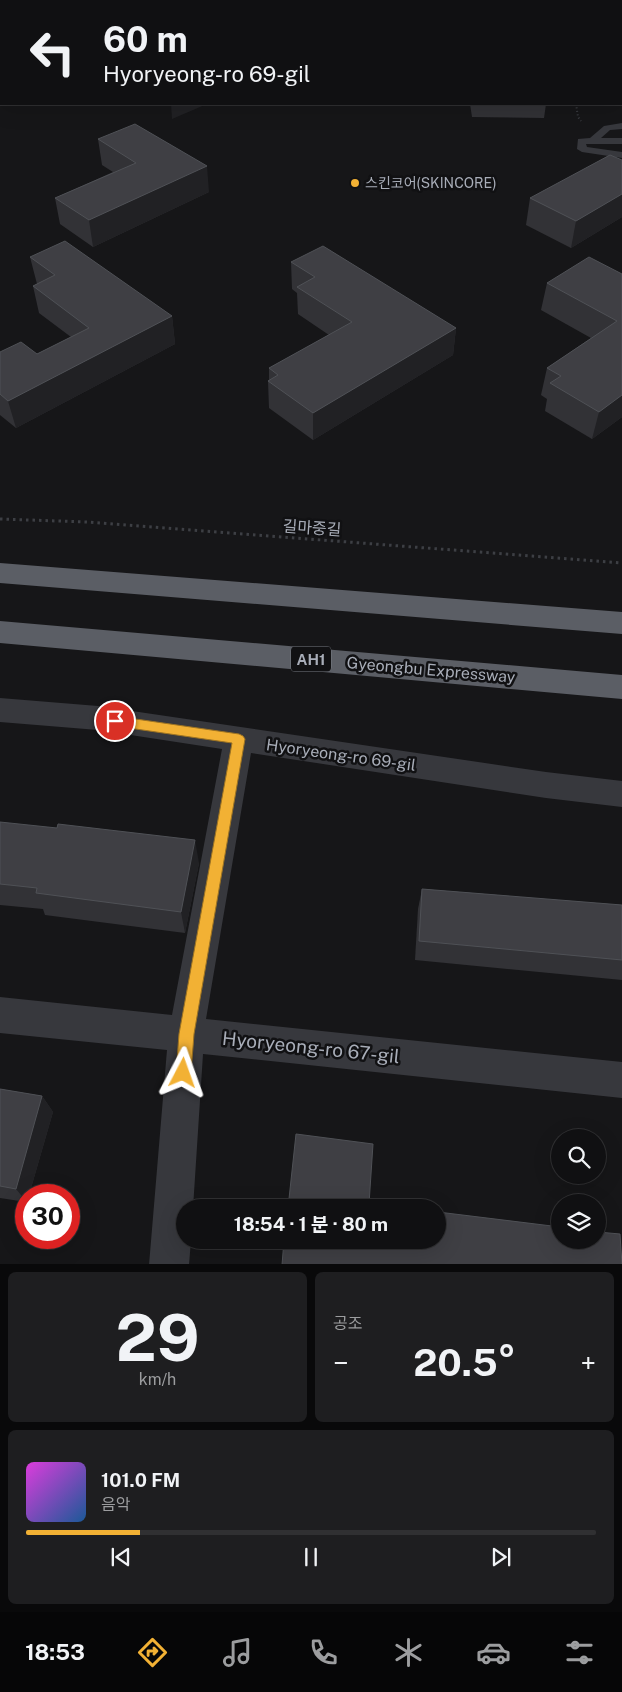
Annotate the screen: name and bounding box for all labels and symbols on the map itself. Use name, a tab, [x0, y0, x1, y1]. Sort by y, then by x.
place label: 스킨코어(SKINCORE)	[365, 175, 497, 191]
marker: 스킨코어(SKINCORE)	[349, 177, 361, 189]
street label: 길마중길	[282, 516, 342, 540]
road number: AH1	[291, 646, 331, 672]
street label: Gyeongbu Expressway	[346, 653, 517, 687]
pin	[94, 700, 136, 742]
street label: Hyoryeong-ro 69-gil	[265, 735, 417, 775]
street label: Hyoryeong-ro 67-gil	[221, 1027, 401, 1067]
position arrow	[156, 1046, 208, 1098]
speed limit sign: 30	[15, 1184, 80, 1249]

